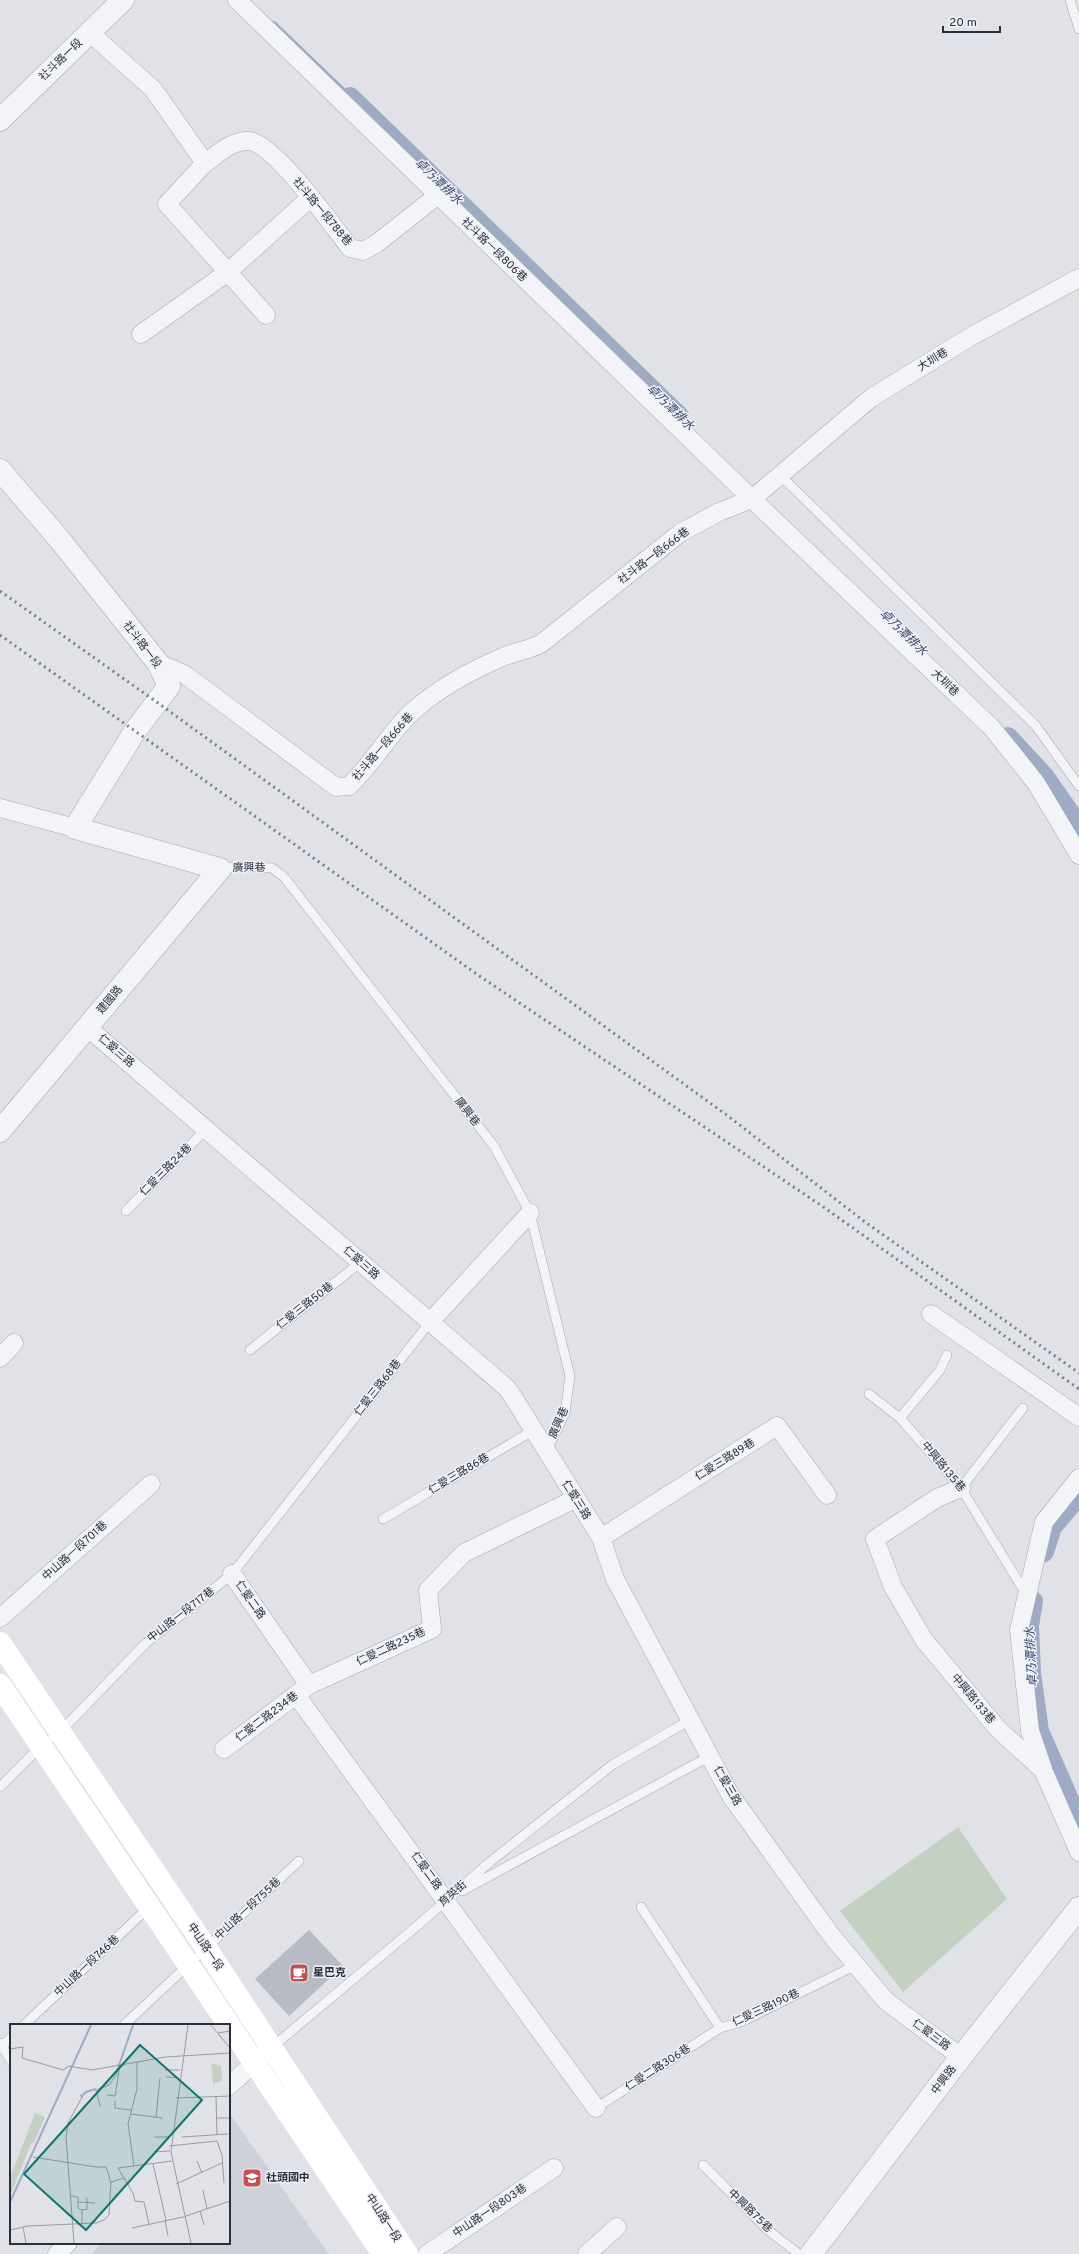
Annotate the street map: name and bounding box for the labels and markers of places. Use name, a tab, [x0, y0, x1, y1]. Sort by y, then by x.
cafe icon: 星巴克	[288, 1962, 310, 1984]
place label: 星巴克	[313, 1966, 346, 1980]
school or university icon: 社頭國中	[241, 2167, 263, 2189]
place label: 社頭國中	[266, 2171, 310, 2185]

